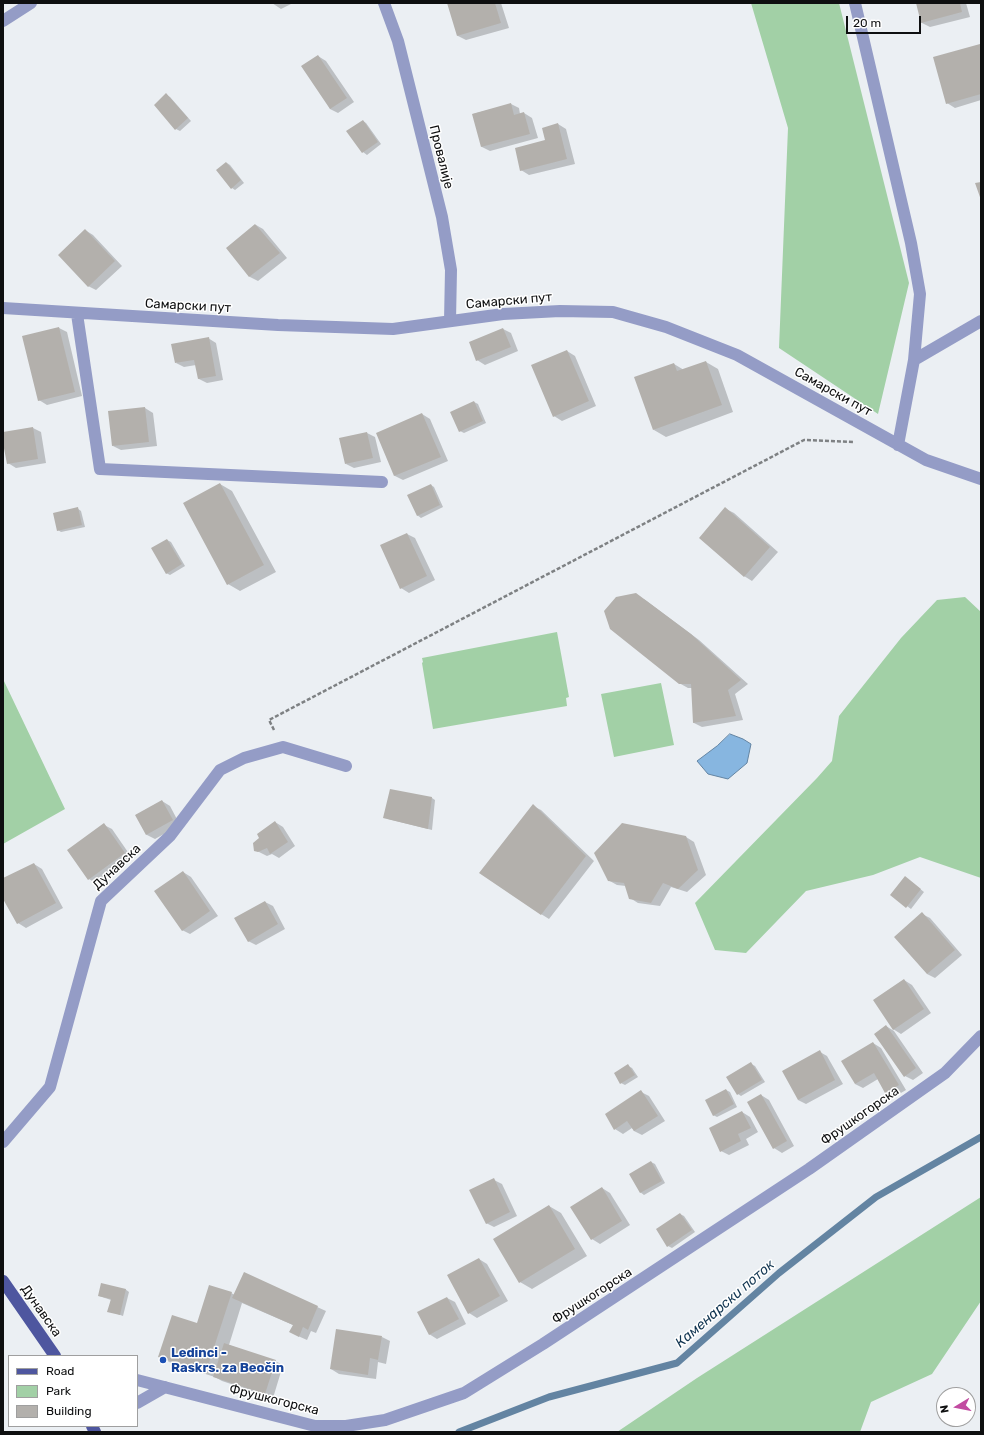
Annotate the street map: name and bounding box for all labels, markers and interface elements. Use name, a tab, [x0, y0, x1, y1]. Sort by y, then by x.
scale bar	[848, 8, 923, 34]
text: 20 m	[853, 16, 881, 30]
street label: Провалије	[426, 124, 456, 190]
street label: Самарски пут	[465, 289, 553, 313]
street label: Самарски пут	[144, 296, 232, 316]
street label: Самарски пут	[791, 364, 875, 420]
street label: Дунавска	[90, 841, 144, 893]
street label: Фрушкогорска	[818, 1083, 902, 1149]
water label: Каменарски поток	[672, 1256, 778, 1352]
street label: Фрушкогорска	[549, 1264, 635, 1328]
street label: Дунавска	[17, 1282, 65, 1340]
place label: Ledinci - Raskrs. za Beočin	[171, 1345, 284, 1376]
legend	[8, 1355, 138, 1427]
marker: Ledinci - Raskrs. za Beočin	[158, 1355, 168, 1365]
text: Road	[46, 1364, 74, 1378]
street label: Фрушкогорска	[227, 1381, 321, 1419]
text: Park	[46, 1384, 71, 1398]
north arrow	[936, 1387, 976, 1427]
text: Building	[46, 1404, 92, 1418]
text: N	[938, 1404, 952, 1414]

